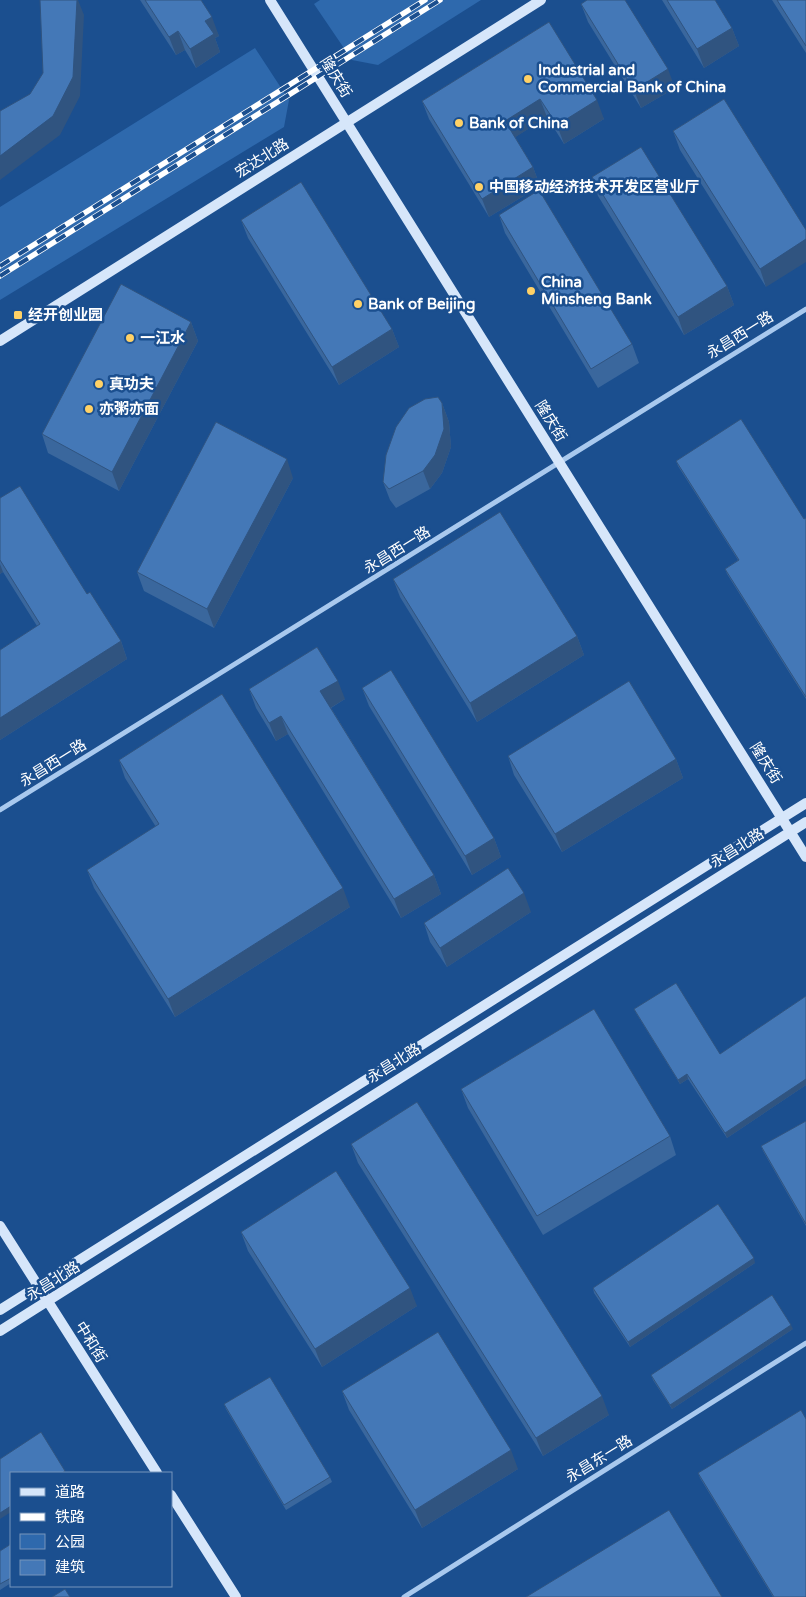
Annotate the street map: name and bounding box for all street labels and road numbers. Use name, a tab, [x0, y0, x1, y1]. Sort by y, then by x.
street label: 隆庆街	[316, 53, 356, 101]
street label: 宏达北路	[232, 134, 292, 182]
street label: 永昌西一路	[703, 307, 777, 363]
street label: 隆庆街	[531, 397, 571, 445]
street label: 永昌西一路	[360, 522, 434, 578]
street label: 永昌西一路	[16, 735, 90, 791]
street label: 隆庆街	[746, 739, 786, 787]
street label: 永昌北路	[707, 824, 767, 872]
street label: 永昌北路	[364, 1039, 424, 1087]
street label: 永昌北路	[23, 1257, 83, 1305]
street label: 中和街	[71, 1318, 111, 1366]
street label: 永昌东一路	[562, 1431, 636, 1487]

